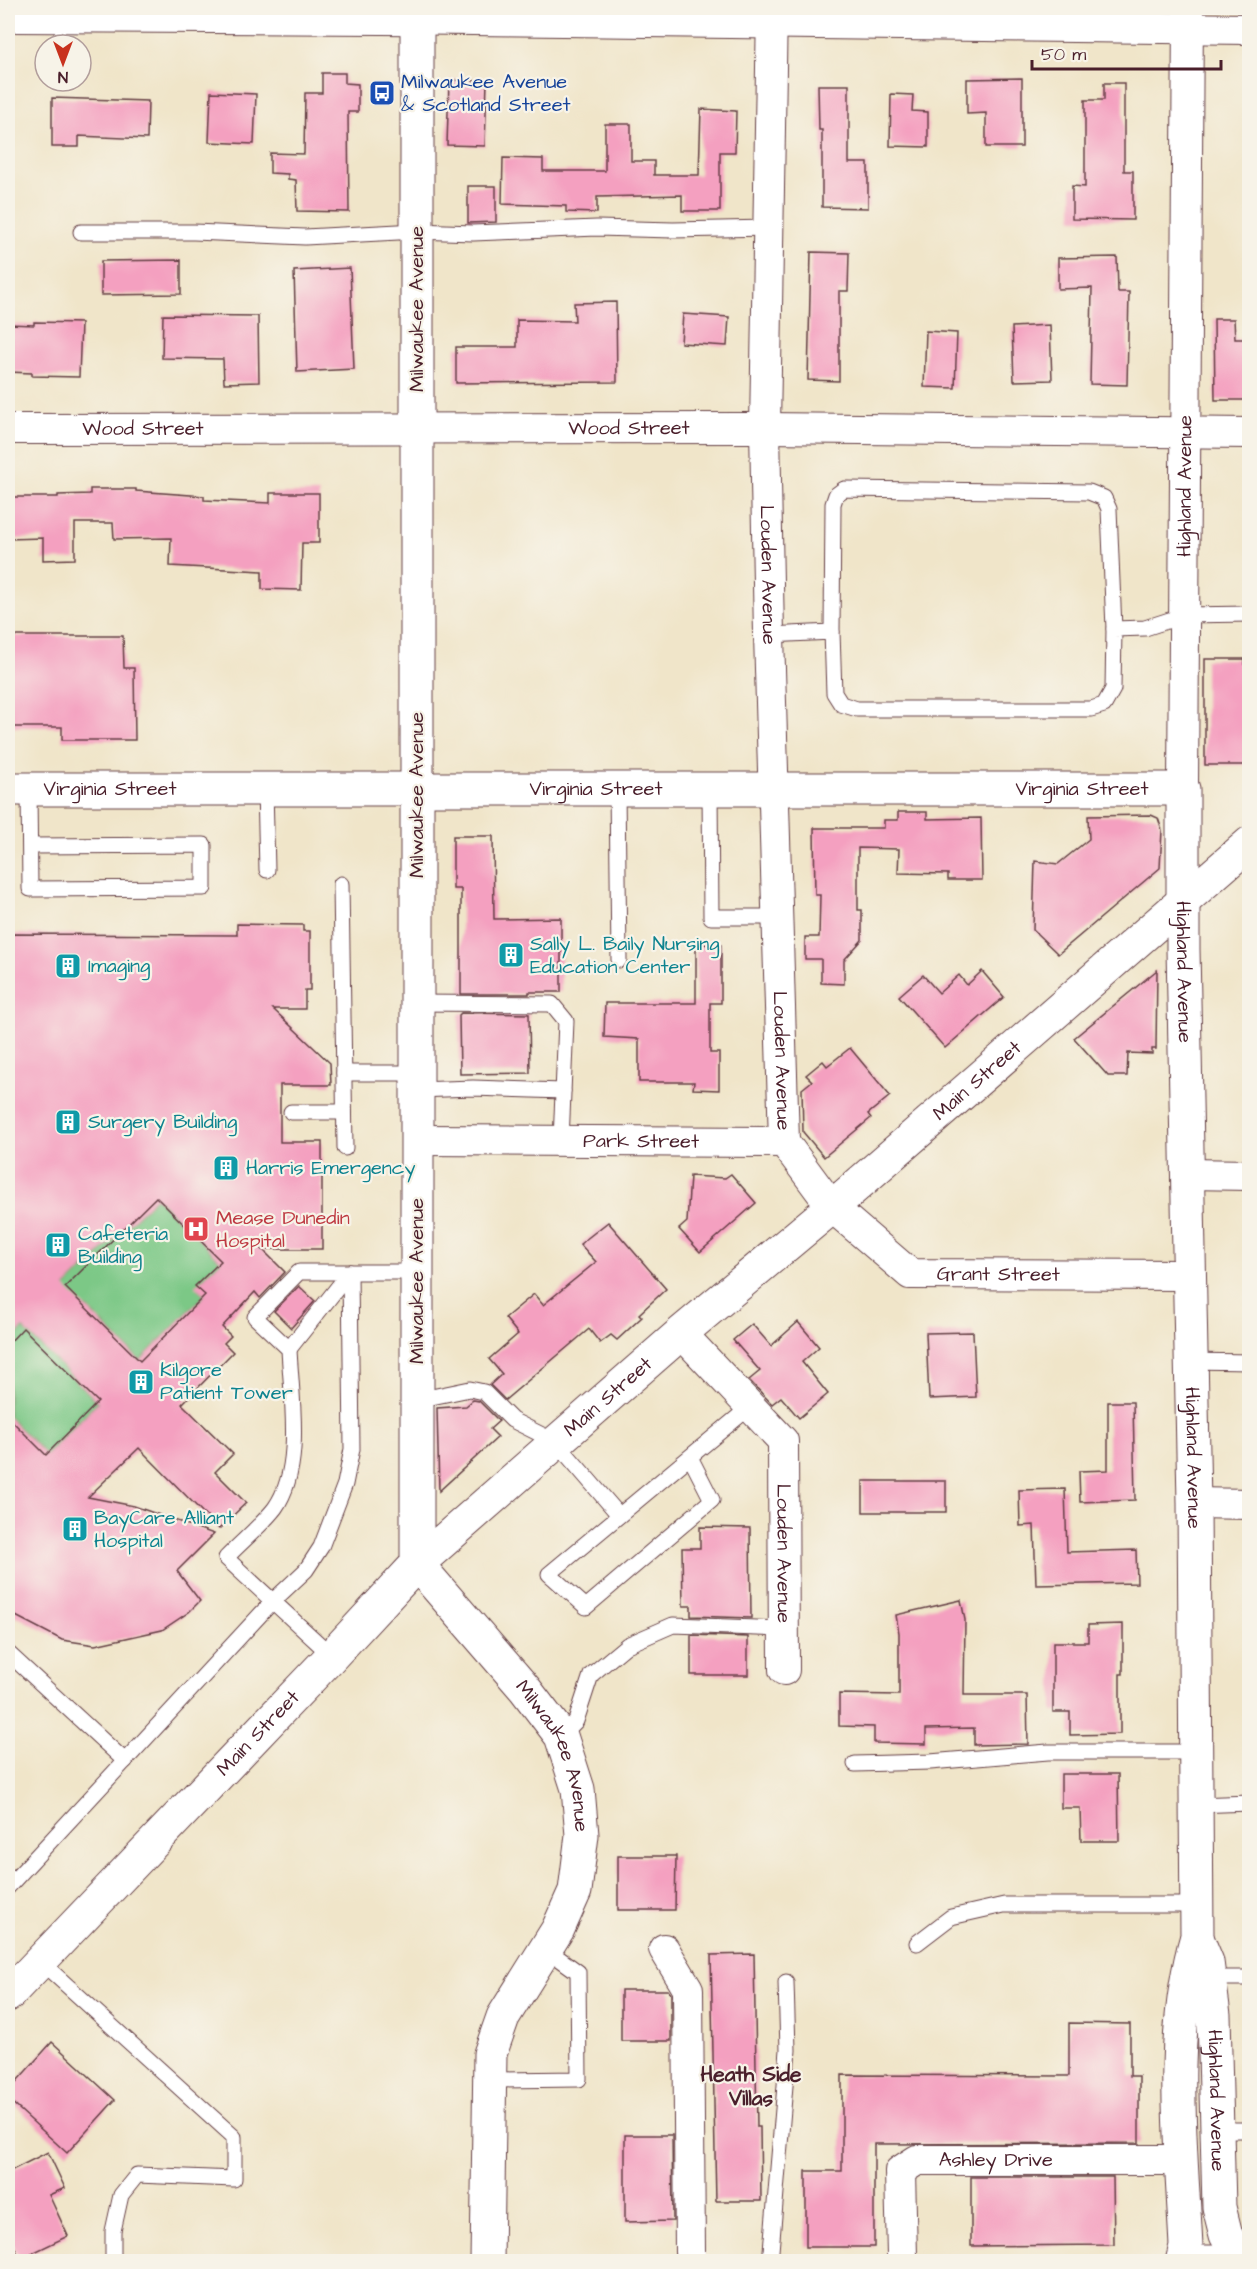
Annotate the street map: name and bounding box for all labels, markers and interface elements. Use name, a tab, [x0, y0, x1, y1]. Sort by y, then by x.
north arrow	[33, 33, 93, 93]
scale bar	[1032, 33, 1221, 71]
text: 50 m	[1041, 42, 1086, 67]
text: N	[58, 66, 68, 88]
place label: Milwaukee Avenue & Scotland Street	[401, 68, 571, 119]
bus stop icon: Milwaukee Avenue & Scotland Street	[367, 78, 397, 108]
street label: Milwaukee Avenue	[403, 226, 431, 392]
street label: Wood Street	[568, 414, 690, 442]
street label: Wood Street	[82, 415, 204, 443]
street label: Highland Avenue	[1170, 415, 1200, 557]
street label: Louden Avenue	[752, 505, 783, 645]
street label: Milwaukee Avenue	[403, 712, 431, 878]
street label: Virginia Street	[44, 775, 176, 804]
street label: Virginia Street	[530, 775, 662, 804]
street label: Virginia Street	[1016, 775, 1148, 804]
street label: Highland Avenue	[1168, 901, 1199, 1043]
place label: Sally L. Baily Nursing Education Center	[530, 930, 720, 981]
building icon: Sally L. Baily Nursing Education Center	[496, 940, 526, 970]
building icon: Imaging	[53, 951, 83, 981]
place label: Imaging	[88, 952, 150, 981]
street label: Louden Avenue	[766, 991, 798, 1131]
street label: Main Street	[927, 1034, 1028, 1127]
building icon: Surgery Building	[53, 1107, 83, 1137]
place label: Surgery Building	[88, 1108, 237, 1137]
street label: Park Street	[583, 1127, 699, 1156]
building icon: Harris Emergency	[211, 1153, 241, 1183]
place label: Harris Emergency	[246, 1154, 415, 1183]
street label: Milwaukee Avenue	[403, 1198, 431, 1364]
place label: Mease Dunedin Hospital	[216, 1204, 350, 1255]
hospital icon: Mease Dunedin Hospital	[181, 1214, 211, 1244]
place label: Cafeteria Building	[78, 1220, 168, 1272]
building icon: Cafeteria Building	[43, 1230, 73, 1260]
street label: Grant Street	[937, 1260, 1060, 1289]
street label: Main Street	[558, 1350, 658, 1443]
place label: Kilgore Patient Tower	[160, 1356, 293, 1407]
building icon: Kilgore Patient Tower	[126, 1367, 156, 1397]
street label: Highland Avenue	[1177, 1387, 1208, 1529]
street label: Louden Avenue	[769, 1484, 798, 1623]
place label: BayCare Alliant Hospital	[94, 1504, 234, 1555]
building icon: BayCare Alliant Hospital	[60, 1514, 90, 1544]
street label: Milwaukee Avenue	[509, 1674, 596, 1833]
street label: Main Street	[210, 1684, 306, 1783]
street label: Highland Avenue	[1200, 2029, 1232, 2172]
district label: Heath Side Villas	[701, 2060, 802, 2113]
street label: Ashley Drive	[939, 2146, 1053, 2175]

